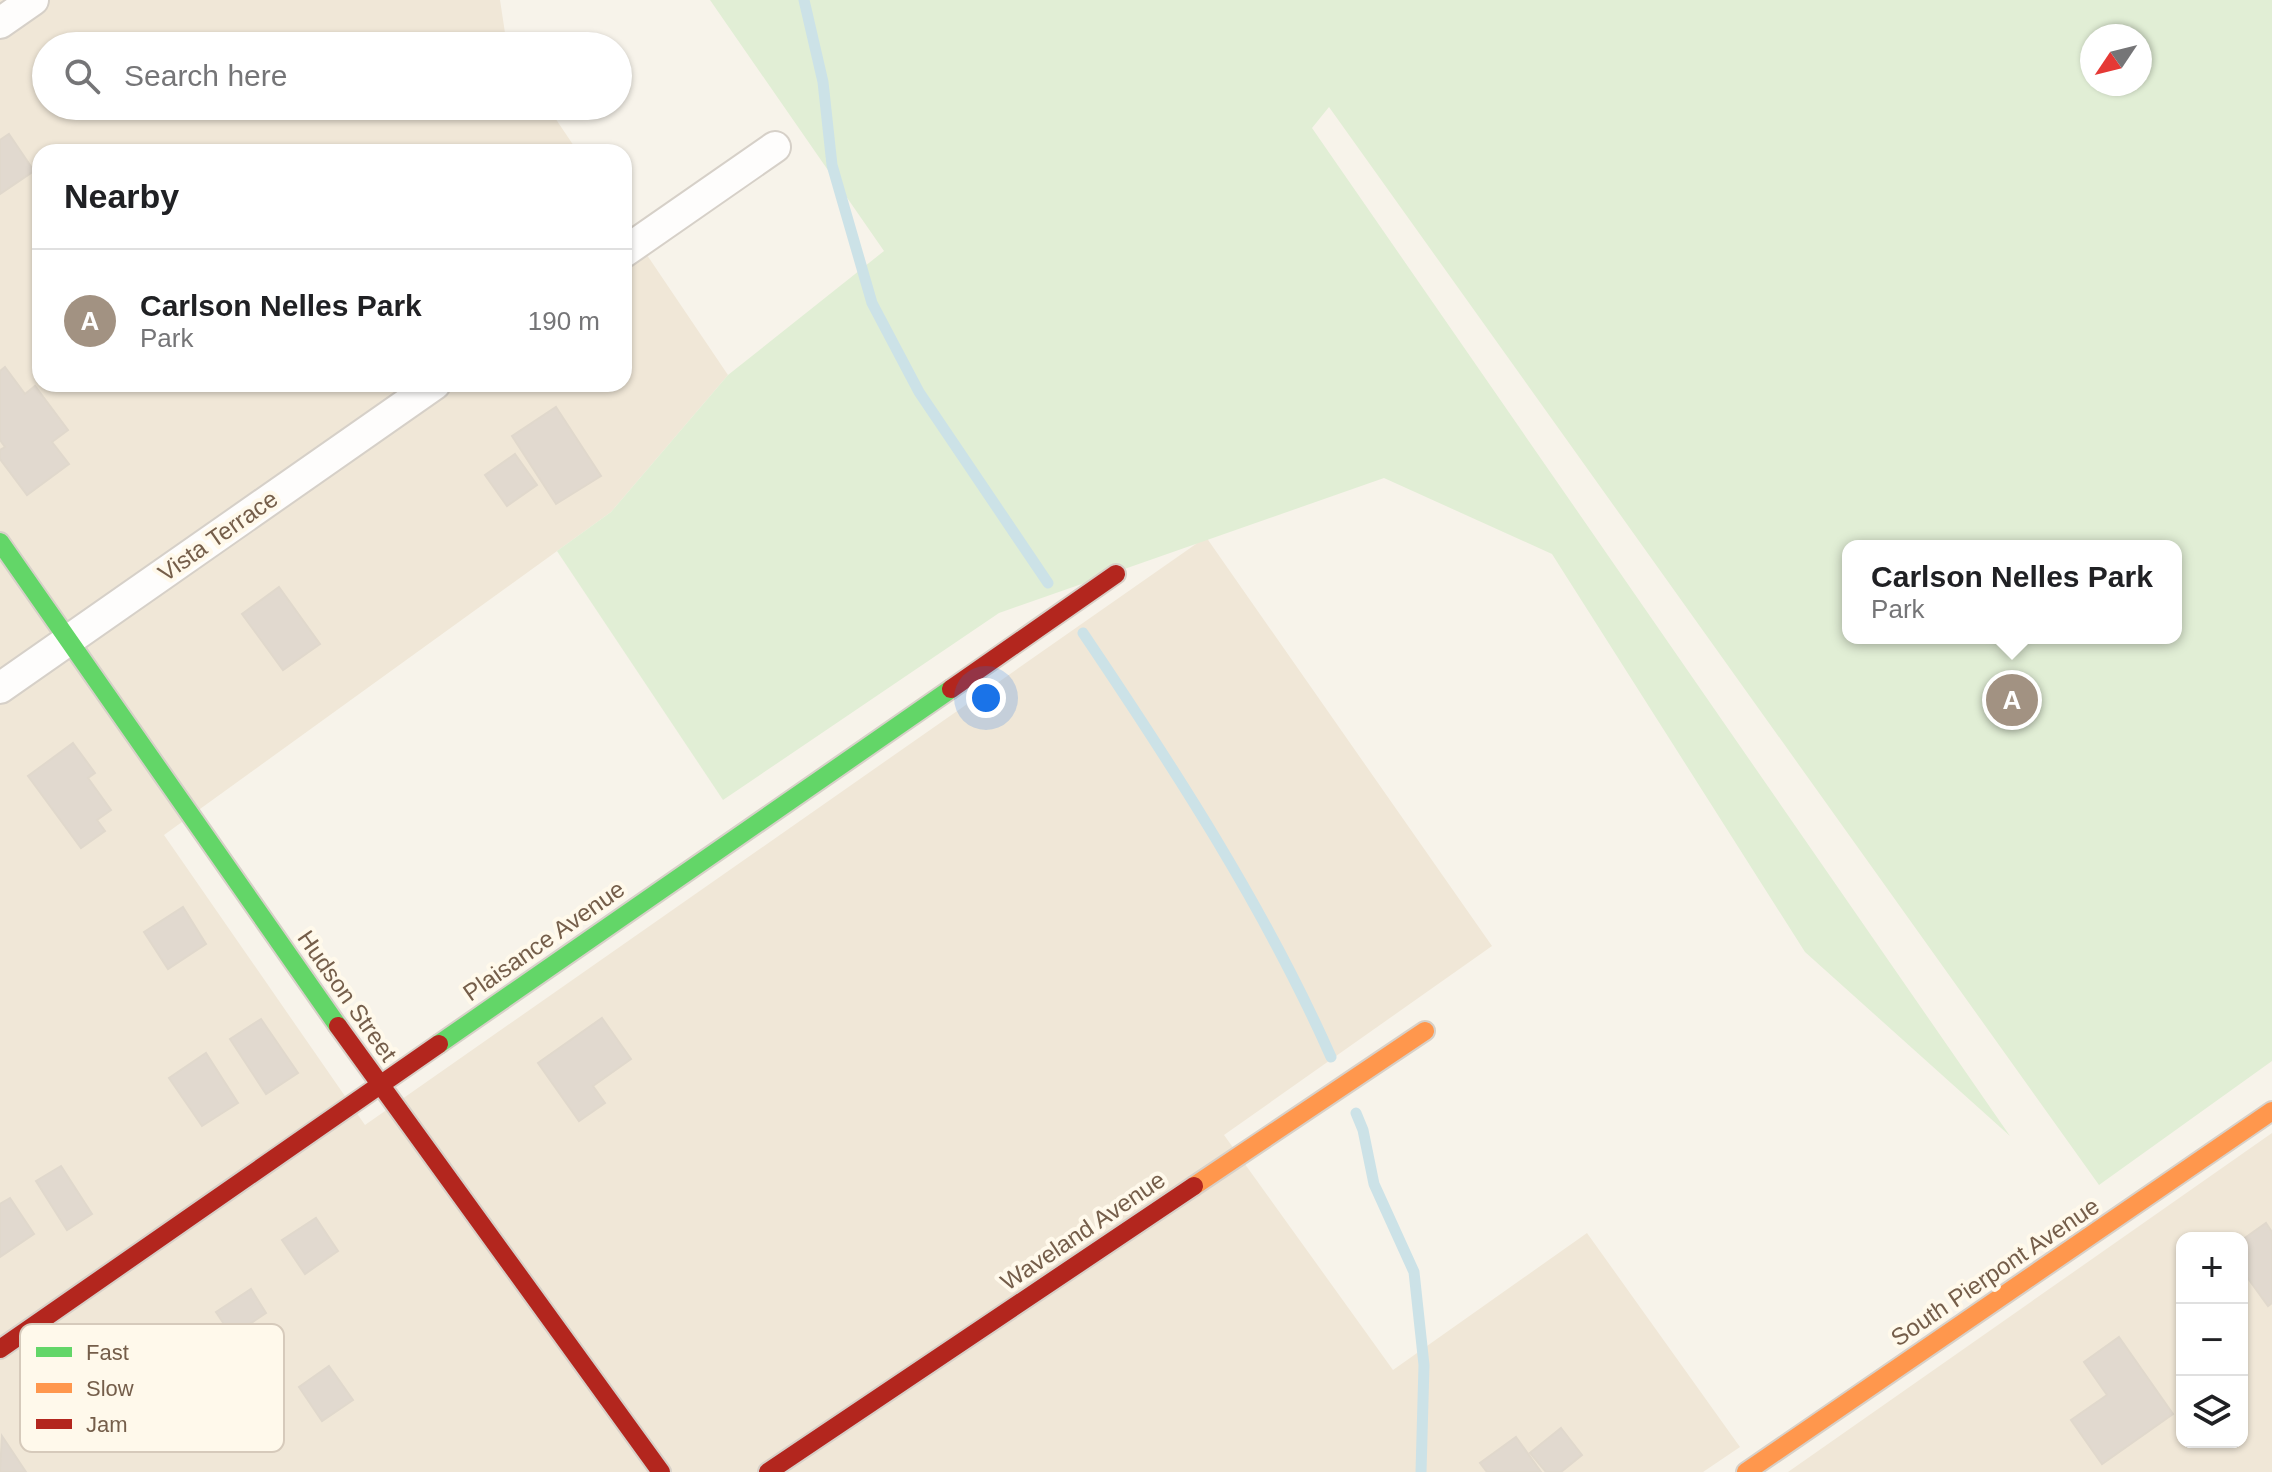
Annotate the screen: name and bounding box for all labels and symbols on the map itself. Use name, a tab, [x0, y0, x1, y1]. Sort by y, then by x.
north arrow	[2080, 24, 2152, 96]
street label: Vista Terrace	[153, 485, 282, 587]
pin: A	[1986, 670, 2038, 730]
your location	[966, 678, 1006, 718]
street label: Plaisance Avenue	[458, 875, 629, 1006]
street label: Hudson Street	[292, 925, 403, 1067]
street label: Waveland Avenue	[996, 1166, 1170, 1295]
street label: South Pierpont Avenue	[1886, 1192, 2104, 1351]
legend	[20, 1324, 284, 1452]
text: Fast	[86, 1340, 129, 1365]
text: Slow	[86, 1376, 134, 1401]
text: Jam	[86, 1412, 128, 1437]

